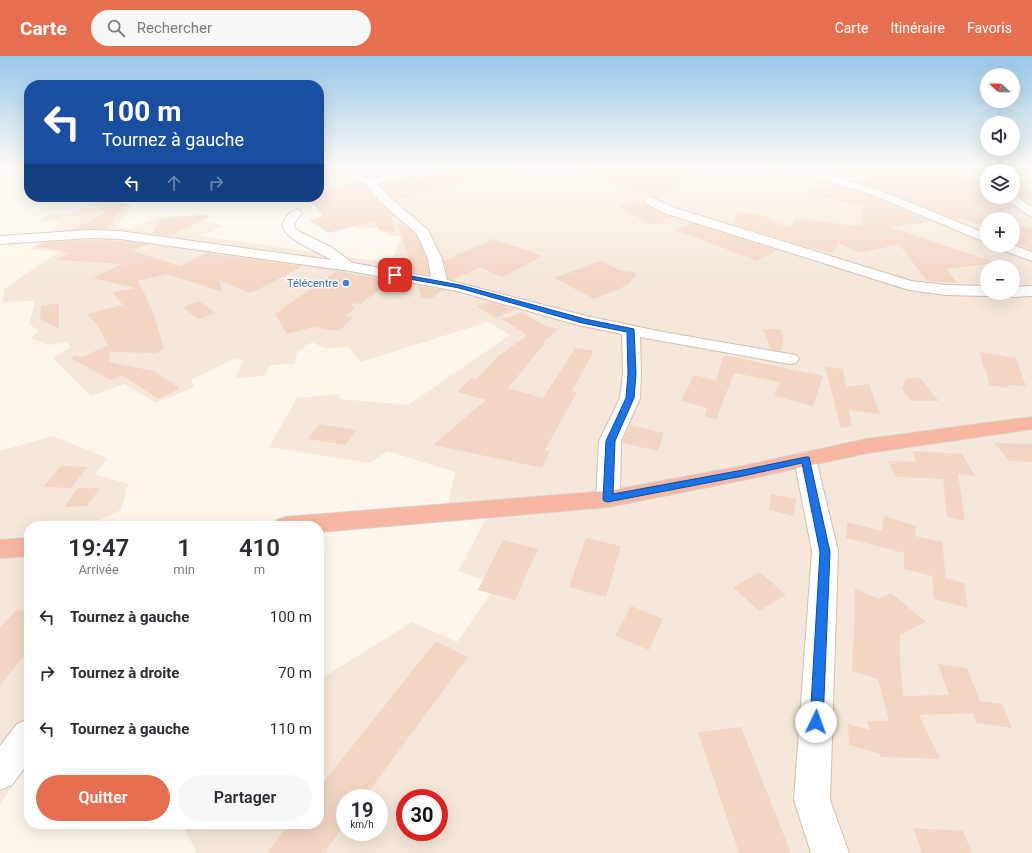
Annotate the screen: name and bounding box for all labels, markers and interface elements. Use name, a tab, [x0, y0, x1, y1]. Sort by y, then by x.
search box	[91, 10, 371, 46]
text: Carte	[20, 17, 67, 40]
icon: search	[105, 17, 127, 39]
text: Rechercher	[137, 19, 212, 37]
text: Carte	[835, 20, 868, 36]
text: Itinéraire	[890, 20, 945, 36]
text: Favoris	[967, 20, 1012, 36]
north arrow	[980, 68, 1020, 108]
map controls	[980, 68, 1020, 300]
text: 100 m	[102, 95, 181, 128]
icon: left	[36, 96, 88, 148]
button: sound	[980, 116, 1020, 156]
text: Tournez à gauche	[102, 129, 244, 150]
button: layers	[980, 164, 1020, 204]
icon: left	[121, 172, 143, 194]
icon: ahead	[163, 172, 185, 194]
icon: right	[205, 172, 227, 194]
button: +	[980, 212, 1020, 252]
pin	[378, 258, 412, 292]
button: −	[980, 260, 1020, 300]
icon: arrive	[384, 264, 406, 286]
place label: Télécentre	[287, 277, 338, 290]
marker: Télécentre	[341, 278, 351, 288]
text: 19:47	[68, 534, 129, 562]
text: 1	[177, 534, 191, 562]
text: 410	[239, 534, 280, 562]
text: Arrivée	[78, 562, 119, 577]
text: min	[173, 562, 195, 577]
text: m	[254, 562, 265, 577]
icon: left	[36, 606, 58, 628]
text: Tournez à gauche	[70, 608, 189, 626]
text: 100 m	[270, 608, 312, 626]
icon: right	[36, 662, 58, 684]
text: Tournez à droite	[70, 664, 179, 682]
text: 70 m	[278, 664, 312, 682]
position arrow	[795, 701, 837, 743]
icon: left	[36, 718, 58, 740]
text: Tournez à gauche	[70, 720, 189, 738]
text: 110 m	[270, 720, 312, 738]
button: Quitter	[36, 775, 170, 821]
button: Partager	[178, 775, 312, 821]
speed limit sign: 30	[396, 789, 448, 841]
text: 19	[351, 798, 373, 822]
text: km/h	[350, 819, 374, 830]

